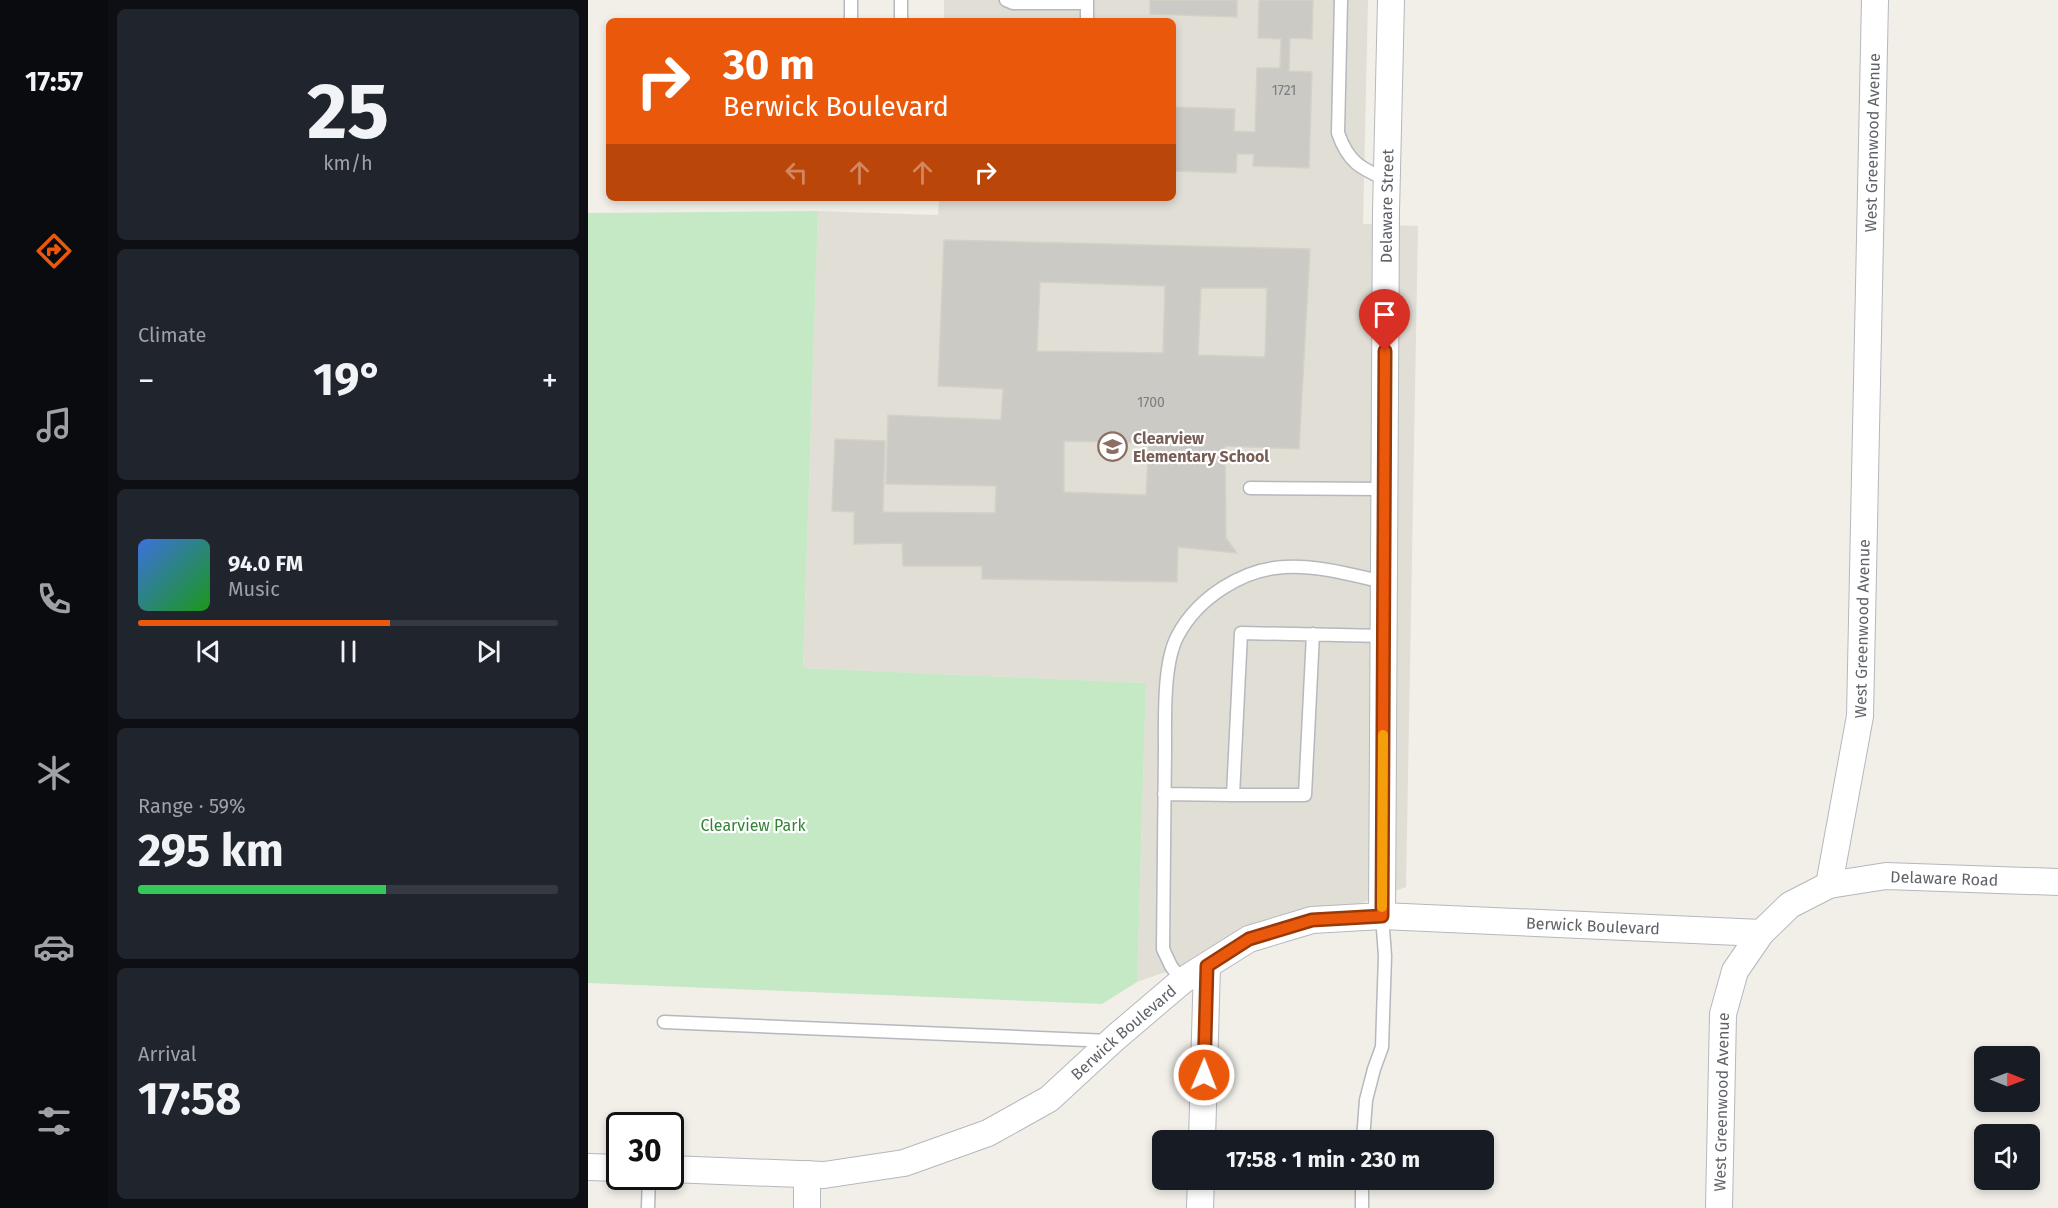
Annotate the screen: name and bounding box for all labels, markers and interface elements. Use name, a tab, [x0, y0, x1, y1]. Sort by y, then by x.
text: 30 m	[723, 40, 815, 90]
icon: right	[624, 42, 702, 120]
street label: West Greenwood Avenue	[1861, 53, 1883, 233]
text: 25	[307, 65, 389, 159]
text: 17:57	[25, 66, 83, 98]
house number: 1721	[1272, 82, 1296, 99]
text: Berwick Boulevard	[723, 91, 949, 123]
street label: Delaware Street	[1376, 148, 1397, 263]
text: km/h	[323, 151, 373, 175]
icon: left	[780, 156, 813, 189]
icon: ahead	[843, 156, 876, 189]
icon: ahead	[906, 156, 939, 189]
icon: right	[969, 156, 1002, 189]
icon: directions	[33, 230, 75, 272]
pin	[1359, 289, 1410, 351]
icon: arrive	[1368, 298, 1401, 331]
text: Climate	[138, 323, 206, 347]
text: 19°	[313, 353, 383, 407]
text: −	[138, 361, 155, 401]
text: +	[542, 361, 558, 401]
house number: 1700	[1137, 394, 1165, 411]
icon: music	[33, 404, 75, 446]
place label: Clearview Elementary School	[1133, 429, 1269, 466]
school or university icon: Clearview Elementary School	[1096, 431, 1128, 463]
street label: West Greenwood Avenue	[1850, 539, 1873, 718]
text: 94.0 FM	[228, 550, 303, 577]
text: Music	[228, 577, 280, 601]
icon: phone	[33, 578, 75, 620]
icon: previous	[192, 635, 225, 668]
icon: pause	[332, 635, 365, 668]
icon: next	[472, 635, 505, 668]
icon: climate	[33, 752, 75, 794]
text: Range · 59%	[138, 794, 246, 818]
park label: Clearview Park	[700, 816, 806, 835]
text: 295 km	[138, 824, 284, 878]
street label: Delaware Road	[1890, 867, 1999, 889]
street label: Berwick Boulevard	[1526, 913, 1660, 938]
icon: car	[33, 926, 75, 968]
street label: Berwick Boulevard	[1067, 981, 1180, 1084]
street label: West Greenwood Avenue	[1710, 1012, 1733, 1192]
text: Arrival	[138, 1042, 197, 1066]
position arrow	[1172, 1043, 1236, 1107]
north arrow	[1974, 1046, 2040, 1112]
map controls	[1974, 1046, 2040, 1190]
text: 17:58	[138, 1072, 241, 1126]
icon: filters	[33, 1100, 75, 1142]
speed limit sign: 30	[606, 1112, 684, 1190]
button: sound	[1974, 1124, 2040, 1190]
text: 17:58 · 1 min · 230 m	[1226, 1146, 1420, 1173]

